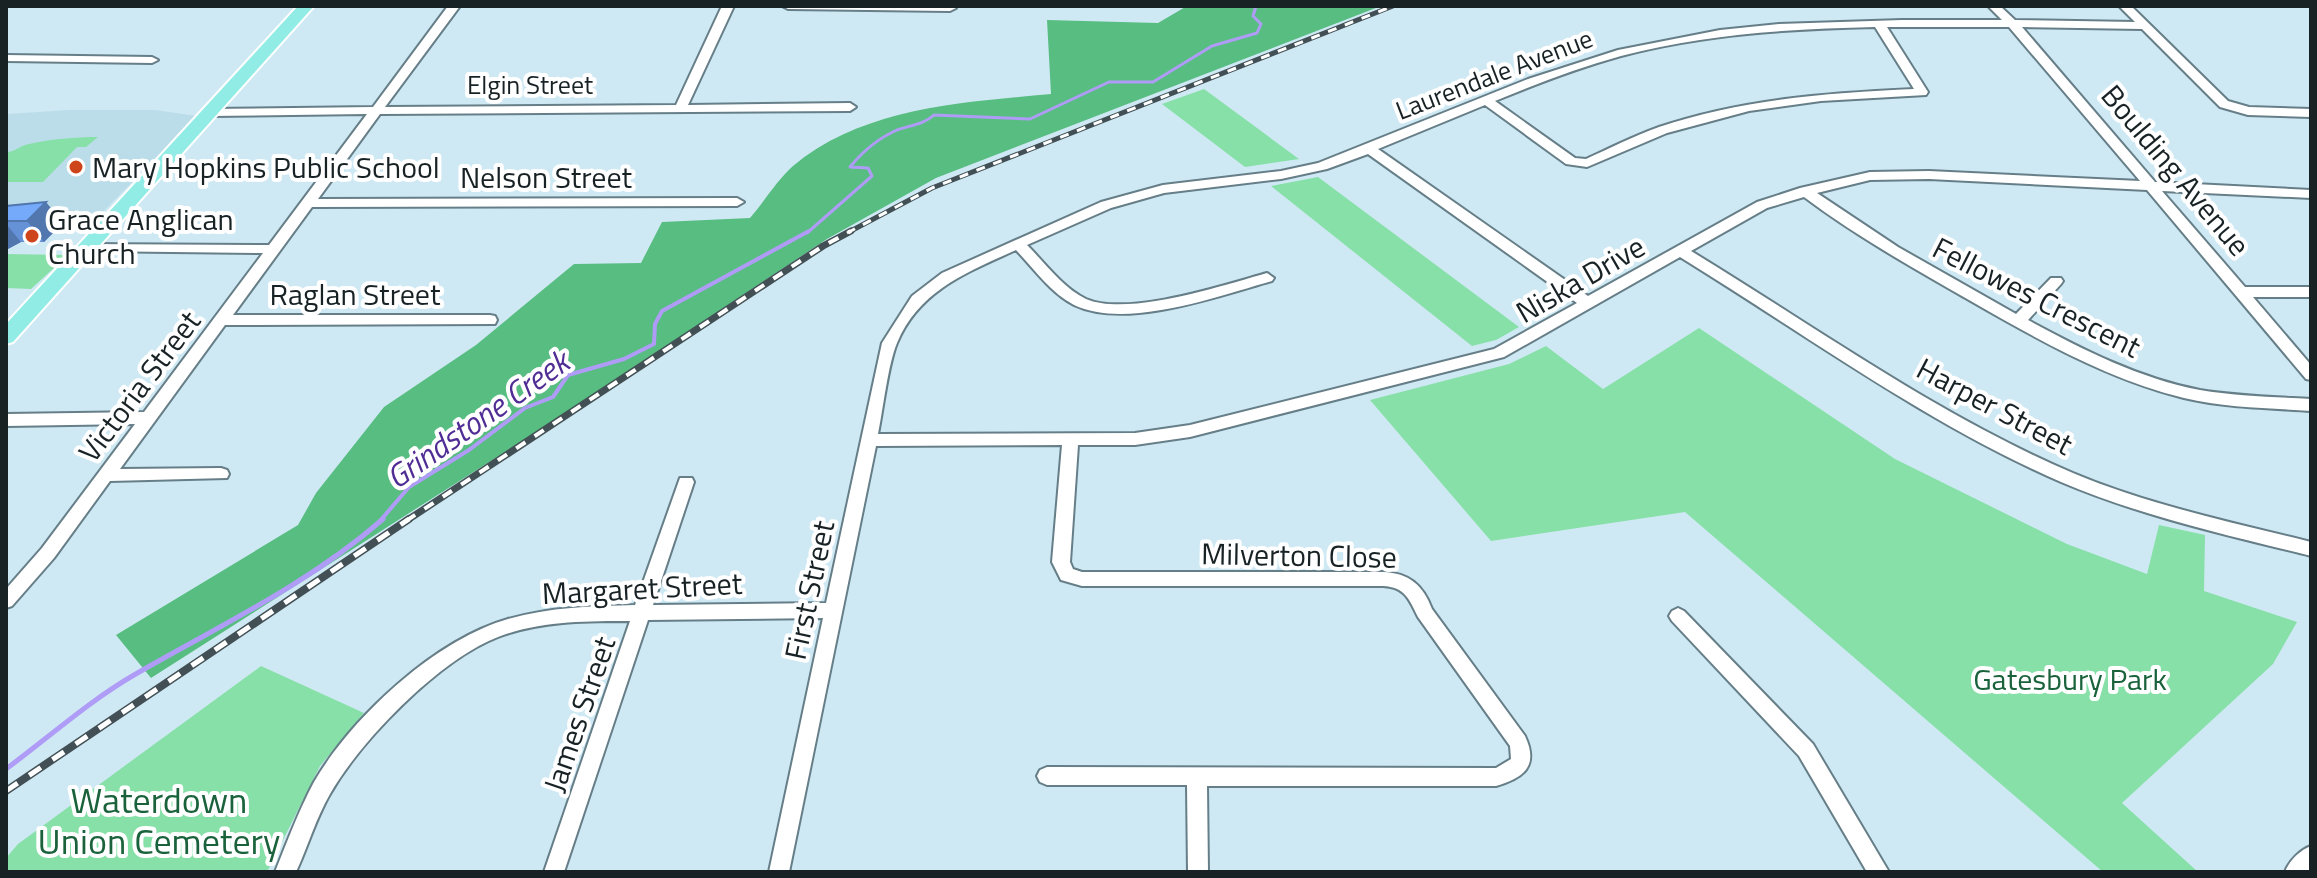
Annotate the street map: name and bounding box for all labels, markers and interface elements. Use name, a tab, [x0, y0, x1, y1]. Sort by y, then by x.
street label: Laurendale Avenue	[1390, 19, 1598, 129]
street label: Elgin Street	[467, 65, 593, 104]
street label: Boulding Avenue	[2090, 74, 2262, 266]
place label: Mary Hopkins Public School	[92, 144, 440, 190]
street label: Nelson Street	[460, 154, 632, 200]
marker: Mary Hopkins Public School	[67, 158, 85, 176]
place label: Grace Anglican Church	[48, 196, 234, 276]
street label: Niska Drive	[1507, 223, 1653, 335]
street label: Fellowes Crescent	[1925, 225, 2150, 370]
marker: Grace Anglican Church	[23, 227, 41, 245]
street label: Raglan Street	[270, 271, 441, 317]
street label: Victoria Street	[67, 300, 212, 471]
water label: Grindstone Creek	[376, 336, 582, 500]
street label: Harper Street	[1909, 346, 2082, 467]
street label: First Street	[772, 516, 846, 664]
street label: Milverton Close	[1201, 530, 1397, 580]
street label: Margaret Street	[541, 560, 744, 616]
street label: James Street	[531, 630, 627, 798]
park label: Gatesbury Park	[1973, 656, 2167, 702]
park label: Waterdown Union Cemetery	[38, 772, 280, 868]

